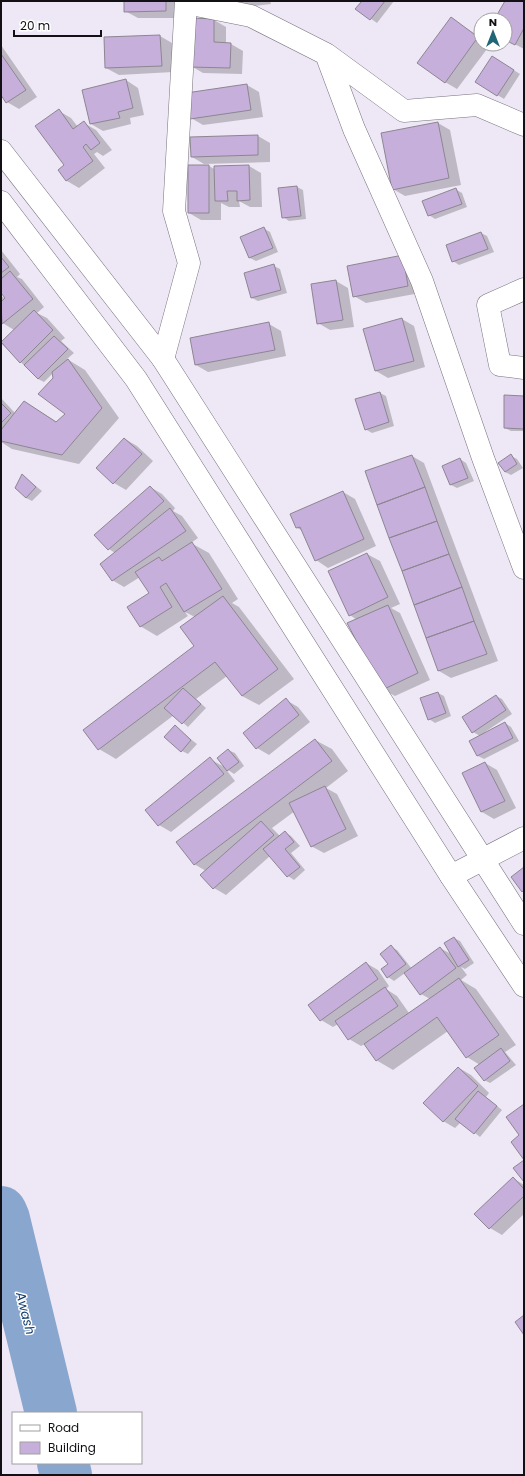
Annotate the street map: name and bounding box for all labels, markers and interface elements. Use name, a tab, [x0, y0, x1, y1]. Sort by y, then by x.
scale bar	[14, 12, 101, 38]
north arrow	[473, 12, 513, 52]
text: N	[489, 14, 497, 30]
text: 20 m	[20, 17, 50, 34]
water label: Awash	[11, 1289, 40, 1336]
legend	[12, 1412, 142, 1464]
text: Road	[48, 1419, 79, 1436]
text: Building	[48, 1439, 96, 1456]

